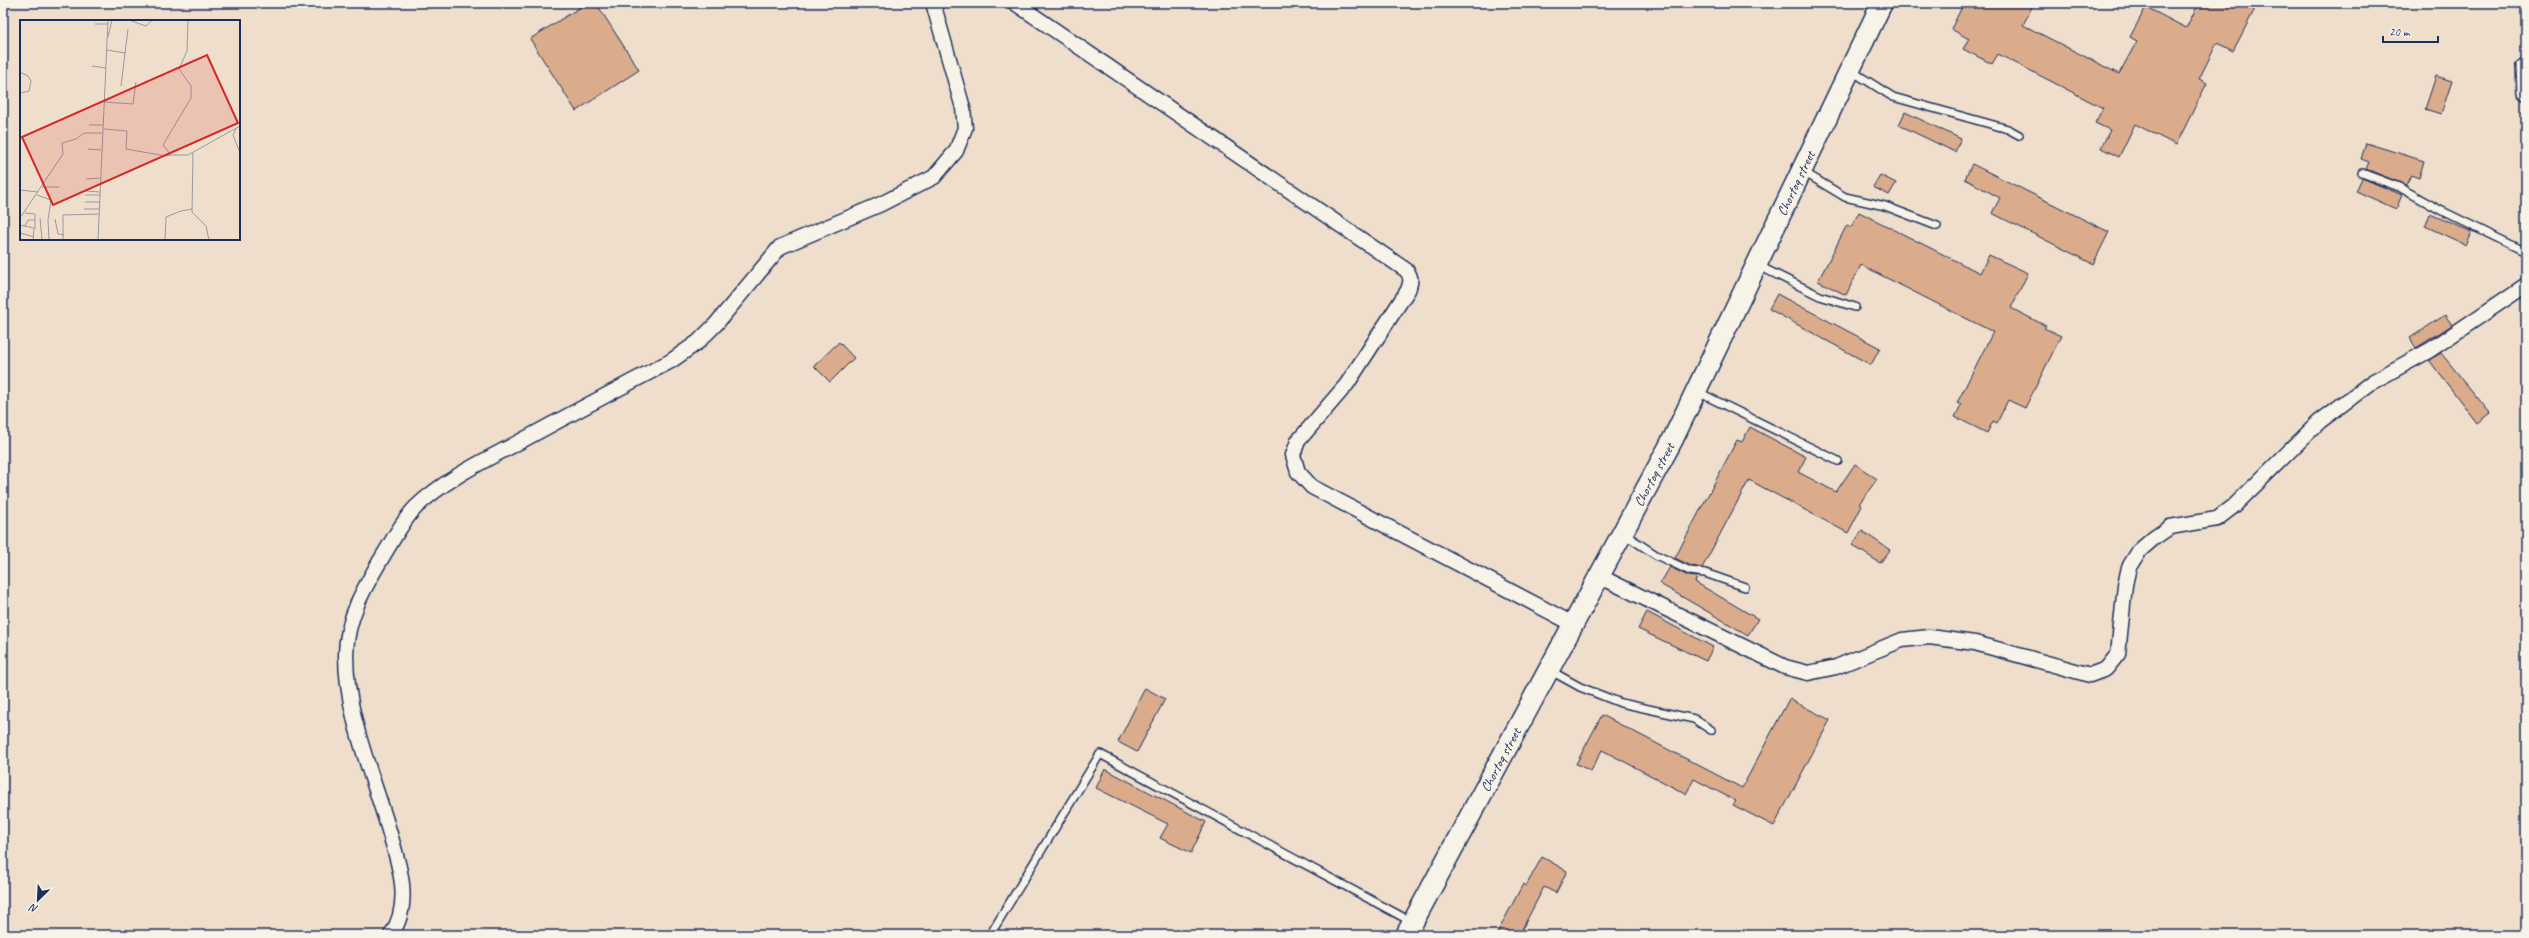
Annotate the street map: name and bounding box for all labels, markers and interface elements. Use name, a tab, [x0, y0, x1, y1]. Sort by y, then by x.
scale bar	[2383, 18, 2438, 44]
inset map	[20, 20, 240, 240]
text: 20 m	[2389, 24, 2411, 40]
street label: Chortoq street	[1773, 147, 1819, 218]
street label: Chortoq street	[1630, 439, 1679, 509]
street label: Chortoq street	[1477, 724, 1525, 795]
north arrow	[18, 880, 58, 920]
text: N	[26, 900, 40, 917]

